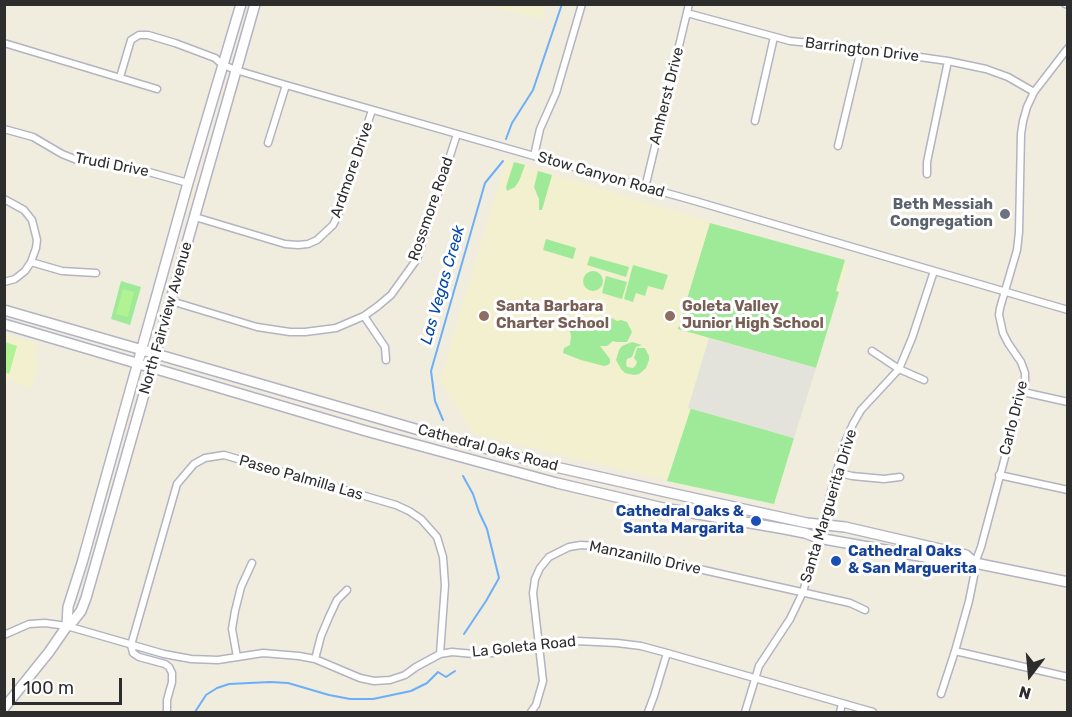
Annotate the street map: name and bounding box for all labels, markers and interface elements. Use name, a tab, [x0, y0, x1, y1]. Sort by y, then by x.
street label: Barrington Drive	[804, 34, 920, 66]
street label: Amherst Drive	[646, 45, 688, 147]
street label: Ardmore Drive	[327, 120, 377, 220]
street label: Stow Canyon Road	[535, 148, 667, 202]
street label: Trudi Drive	[74, 149, 150, 181]
street label: Rossmore Road	[405, 155, 457, 263]
place label: Beth Messiah Congregation	[890, 196, 993, 231]
marker: Beth Messiah Congregation	[998, 207, 1012, 221]
water label: Las Vegas Creek	[417, 223, 469, 347]
street label: North Fairview Avenue	[136, 240, 196, 396]
place label: Santa Barbara Charter School	[496, 298, 609, 333]
place label: Goleta Valley Junior High School	[682, 298, 824, 333]
marker: Santa Barbara Charter School	[477, 309, 491, 323]
marker: Goleta Valley Junior High School	[663, 309, 677, 323]
street label: Carlo Drive	[996, 379, 1032, 457]
street label: Cathedral Oaks Road	[416, 421, 560, 475]
street label: Santa Marguerita Drive	[797, 427, 861, 585]
street label: Paseo Palmilla Las	[237, 452, 365, 504]
place label: Cathedral Oaks & Santa Margarita	[616, 503, 744, 538]
marker: Cathedral Oaks & Santa Margarita	[749, 514, 763, 528]
street label: Manzanillo Drive	[588, 537, 702, 579]
place label: Cathedral Oaks & San Marguerita	[848, 543, 977, 578]
marker: Cathedral Oaks & San Marguerita	[829, 554, 843, 568]
street label: La Goleta Road	[471, 633, 577, 661]
north arrow	[1000, 645, 1060, 705]
scale bar	[15, 666, 124, 704]
text: 100 m	[23, 677, 74, 699]
text: N	[1017, 682, 1033, 704]

